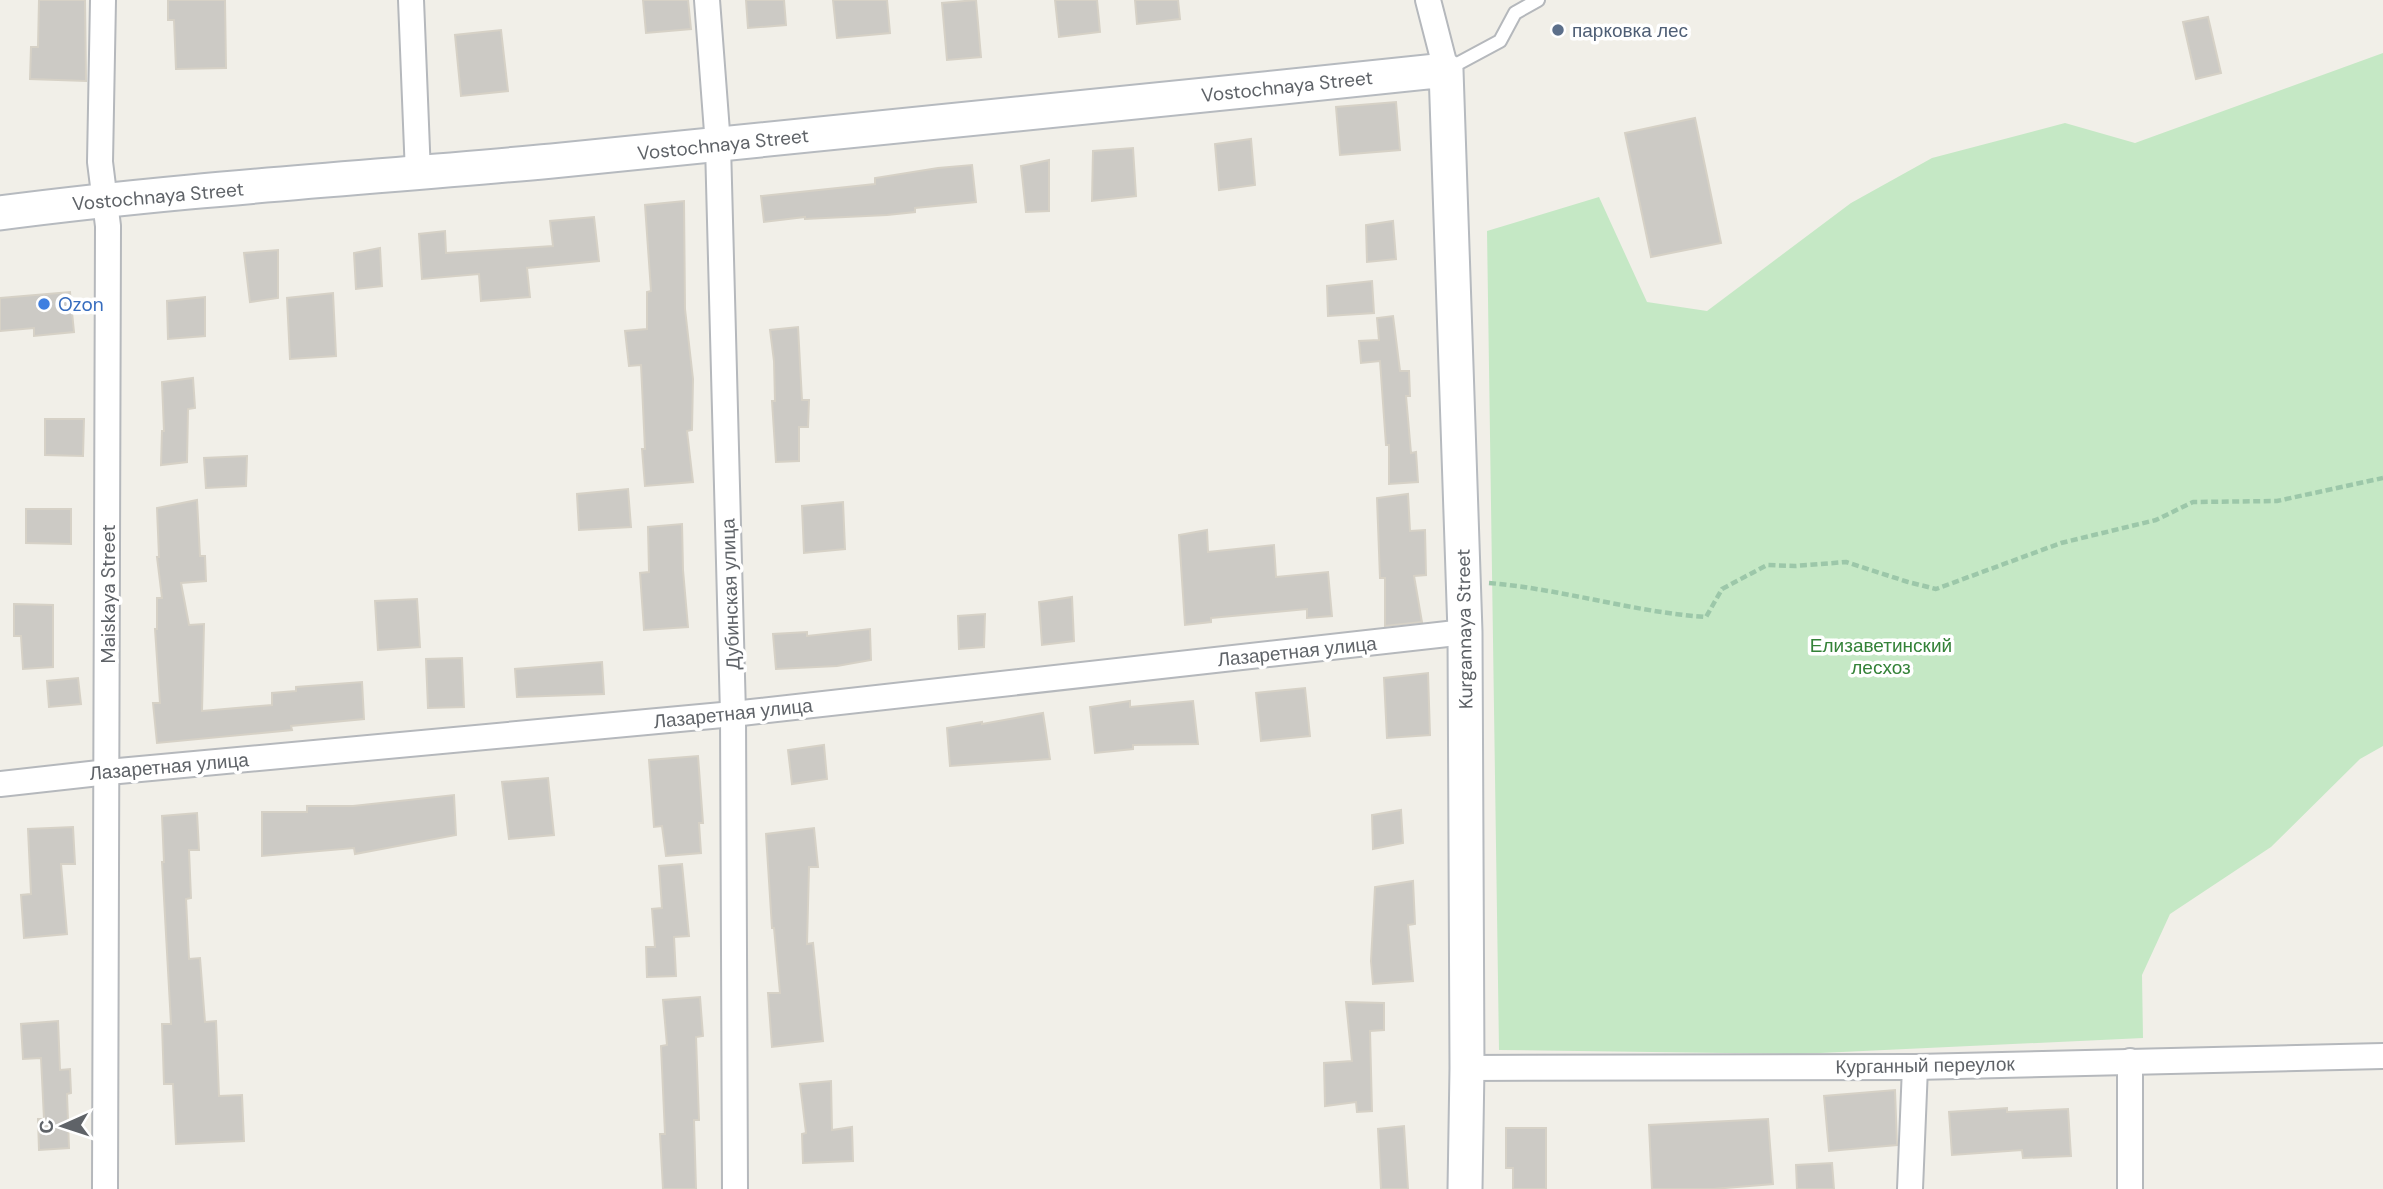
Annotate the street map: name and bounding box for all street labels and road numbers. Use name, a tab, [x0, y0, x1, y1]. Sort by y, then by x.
street label: Vostochnaya Street	[1200, 65, 1374, 108]
street label: Vostochnaya Street	[636, 123, 810, 166]
street label: Vostochnaya Street	[71, 177, 245, 216]
street label: Дубинская улица	[715, 517, 746, 670]
street label: Maiskaya Street	[96, 524, 121, 664]
street label: Kurgannaya Street	[1451, 549, 1478, 709]
street label: Лазаретная улица	[1216, 631, 1378, 672]
street label: Лазаретная улица	[652, 693, 814, 734]
street label: Лазаретная улица	[88, 747, 250, 786]
street label: Курганный переулок	[1835, 1051, 2016, 1080]

